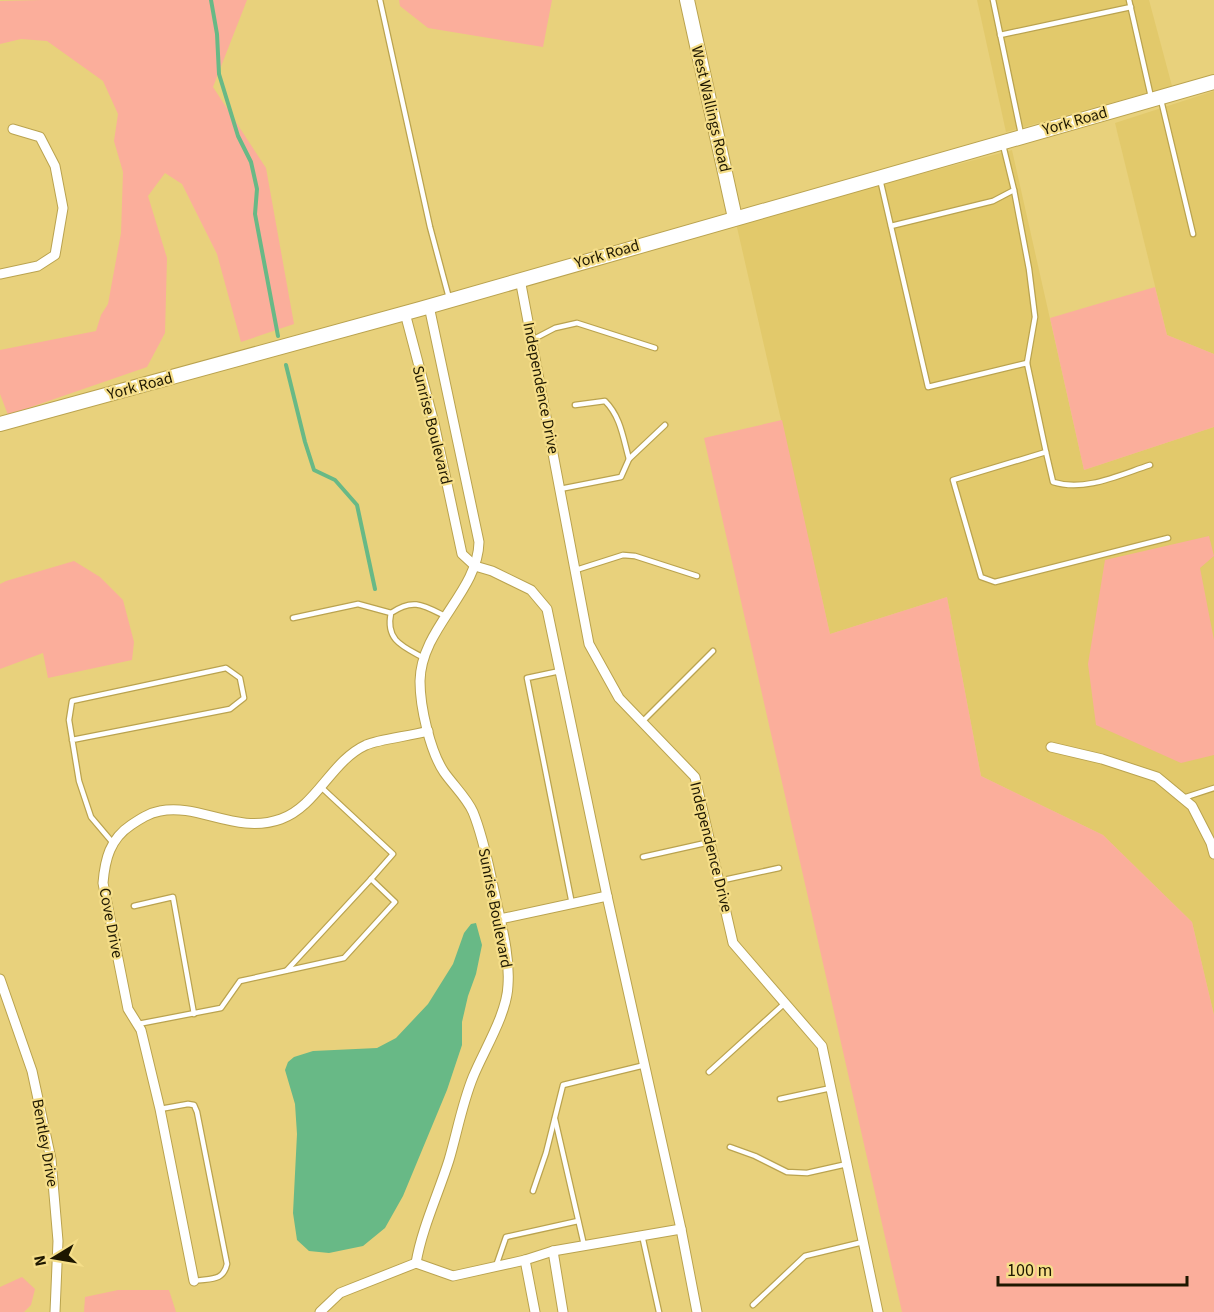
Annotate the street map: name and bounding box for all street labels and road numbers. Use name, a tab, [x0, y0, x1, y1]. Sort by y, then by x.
street label: West Wallings Road	[686, 44, 736, 174]
street label: York Road	[1039, 101, 1110, 141]
street label: York Road	[571, 234, 642, 274]
street label: Independence Drive	[517, 320, 565, 456]
street label: Sunrise Boulevard	[407, 363, 457, 487]
street label: York Road	[104, 367, 175, 406]
street label: Independence Drive	[684, 779, 738, 915]
street label: Sunrise Boulevard	[473, 846, 517, 970]
street label: Cove Drive	[93, 886, 129, 960]
street label: Bentley Drive	[26, 1097, 64, 1189]

